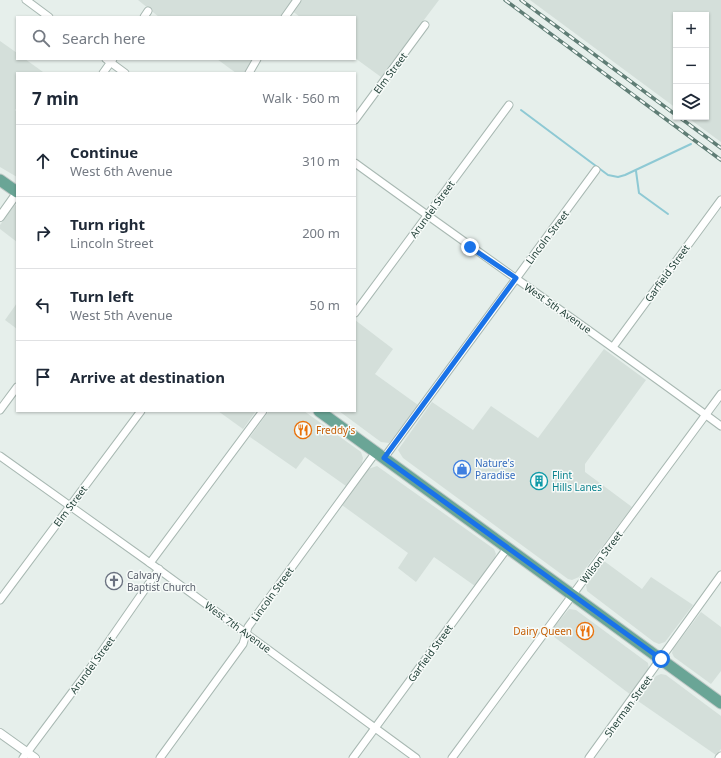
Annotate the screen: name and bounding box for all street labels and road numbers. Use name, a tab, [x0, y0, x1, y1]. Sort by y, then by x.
street label: Elm Street	[370, 49, 410, 96]
street label: Arundel Street	[406, 177, 458, 241]
street label: Lincoln Street	[522, 207, 572, 267]
street label: Garfield Street	[641, 241, 693, 305]
street label: West 5th Avenue	[522, 280, 595, 337]
street label: Elm Street	[50, 482, 90, 529]
street label: Wilson Street	[577, 528, 625, 586]
street label: Lincoln Street	[247, 564, 297, 624]
street label: West 7th Avenue	[202, 598, 274, 656]
street label: Garfield Street	[404, 621, 456, 685]
street label: Arundel Street	[66, 633, 118, 697]
street label: Sherman Street	[601, 672, 655, 740]

